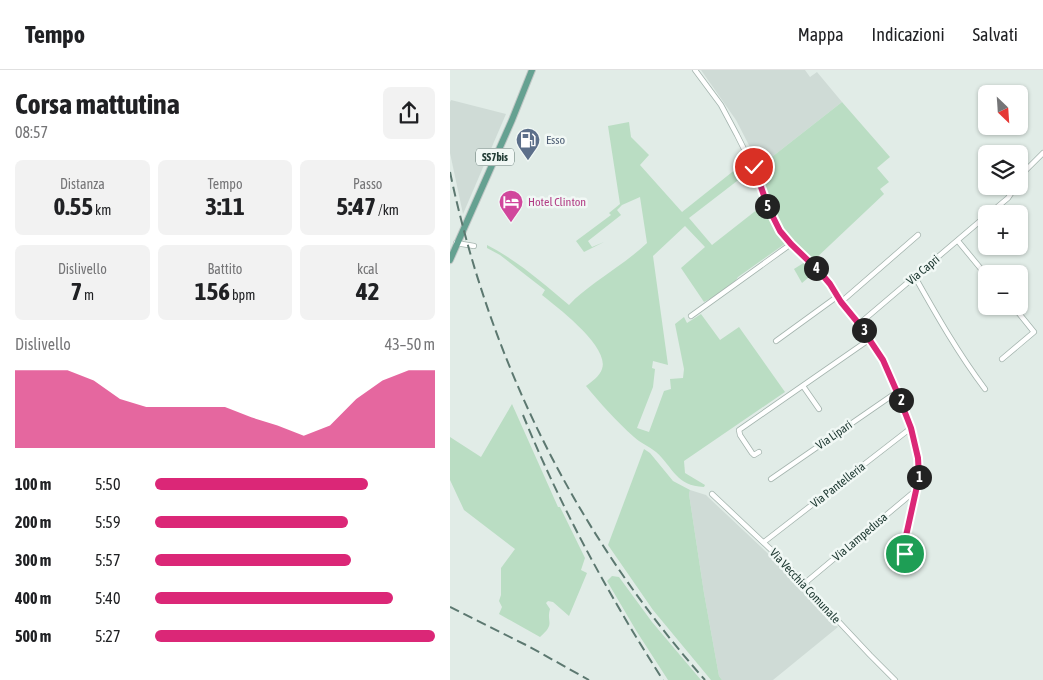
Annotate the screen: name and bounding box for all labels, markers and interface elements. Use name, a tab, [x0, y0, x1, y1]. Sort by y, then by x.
text: Tempo	[25, 21, 85, 48]
text: Mappa	[798, 24, 844, 45]
text: Indicazioni	[872, 24, 945, 45]
text: Salvati	[973, 24, 1018, 45]
north arrow	[978, 85, 1028, 135]
map controls	[978, 85, 1028, 315]
button: share	[383, 87, 435, 139]
text: Corsa mattutina	[15, 88, 180, 120]
text: 08:57	[15, 123, 48, 141]
fuel station icon: Esso	[515, 127, 541, 161]
place label: Esso	[546, 133, 566, 147]
button: layers	[978, 145, 1028, 195]
pin	[733, 146, 775, 188]
road number: SS7bis	[476, 148, 514, 165]
icon: check	[740, 153, 768, 181]
text: Distanza	[60, 176, 105, 192]
text: Tempo	[208, 176, 242, 192]
text: Passo	[353, 176, 382, 192]
hotel icon: Hotel Clinton	[498, 189, 524, 223]
text: 0.55	[53, 192, 93, 220]
text: 3:11	[205, 192, 245, 220]
text: 5:47	[336, 192, 376, 220]
pin: 5	[754, 194, 780, 218]
place label: Hotel Clinton	[528, 195, 586, 209]
text: 5	[764, 198, 771, 214]
text: km	[93, 202, 111, 218]
text: /km	[376, 202, 399, 218]
button: +	[978, 205, 1028, 255]
street label: Via Capri	[904, 252, 942, 288]
pin: 4	[804, 256, 828, 280]
text: 4	[813, 260, 820, 276]
text: Dislivello	[58, 261, 107, 277]
text: Battito	[208, 261, 242, 277]
text: kcal	[357, 261, 378, 277]
button: −	[978, 265, 1028, 315]
text: 7	[70, 277, 82, 305]
text: 156	[195, 277, 230, 305]
text: 42	[356, 277, 379, 305]
text: m	[82, 287, 94, 303]
text: bpm	[230, 287, 255, 303]
pin: 3	[852, 318, 876, 342]
text: 3	[861, 322, 868, 338]
text: Dislivello	[15, 335, 71, 353]
text: 43–50 m	[385, 335, 435, 353]
pin: 2	[888, 388, 914, 412]
text: 2	[898, 392, 905, 408]
street label: Via Lipari	[813, 418, 855, 452]
street label: Via Pantelleria	[808, 459, 868, 511]
pin: 1	[906, 464, 932, 490]
text: 1	[916, 469, 923, 485]
text: 100 m	[15, 475, 51, 493]
text: 5:50	[95, 475, 120, 493]
street label: Via Lampedusa	[830, 510, 890, 564]
text: 200 m	[15, 513, 51, 531]
text: 5:59	[95, 513, 120, 531]
pin	[884, 533, 926, 575]
icon: arrive	[891, 540, 919, 568]
street label: Via Vecchia Comunale	[767, 546, 843, 626]
text: 300 m	[15, 551, 51, 569]
text: 5:57	[95, 551, 120, 569]
text: 400 m	[15, 589, 51, 607]
text: 5:40	[95, 589, 120, 607]
text: 500 m	[15, 627, 51, 645]
text: 5:27	[95, 627, 120, 645]

